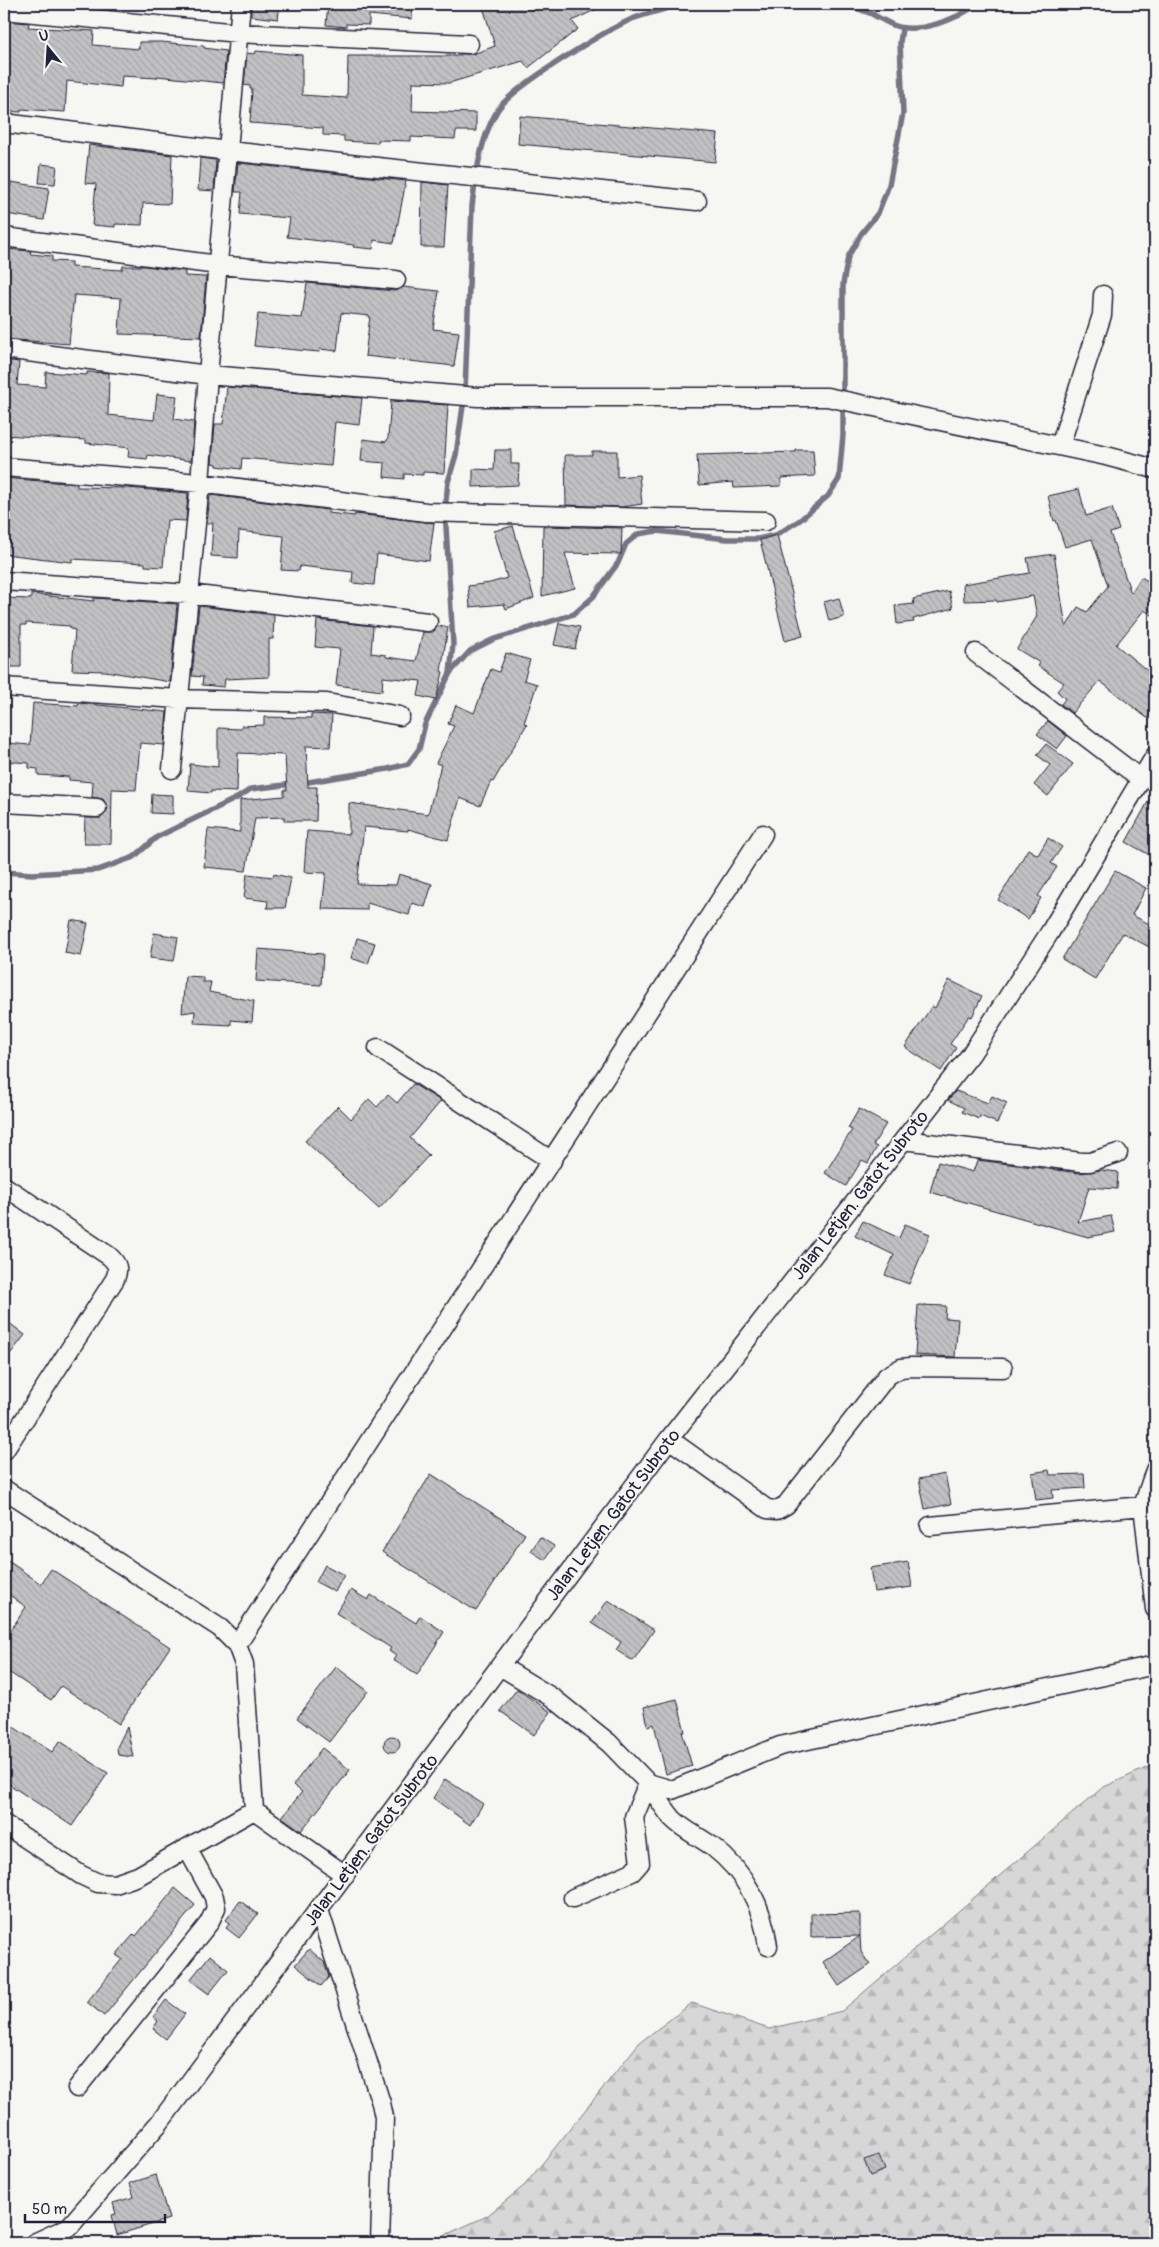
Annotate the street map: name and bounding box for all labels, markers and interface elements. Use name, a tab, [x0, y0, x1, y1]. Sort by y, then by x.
north arrow	[22, 22, 72, 72]
text: U	[37, 27, 51, 46]
street label: Jalan Letjen. Gatot Subroto	[787, 1106, 934, 1285]
street label: Jalan Letjen. Gatot Subroto	[541, 1425, 686, 1606]
street label: Jalan Letjen. Gatot Subroto	[299, 1750, 444, 1931]
scale bar	[25, 2192, 165, 2224]
text: 50 m	[32, 2200, 67, 2219]

